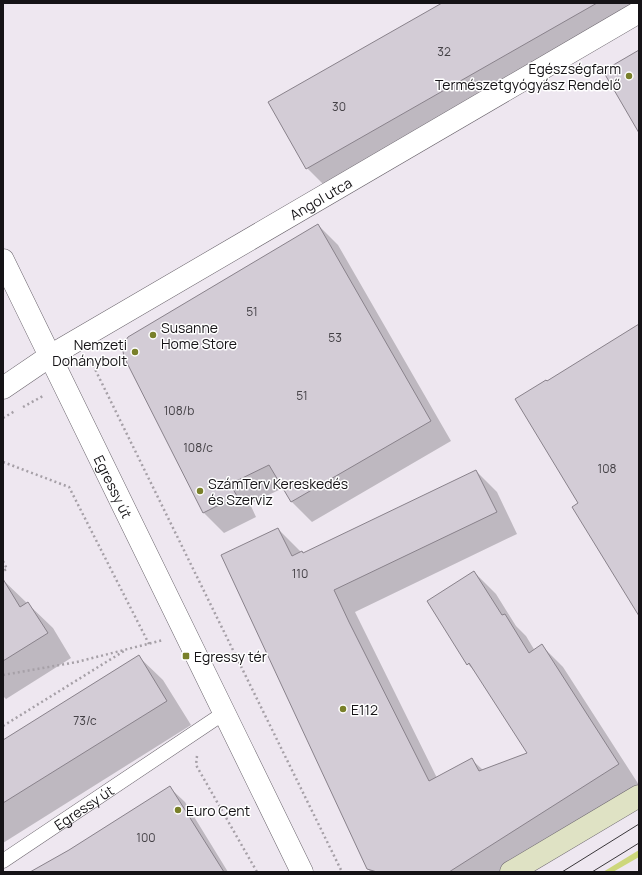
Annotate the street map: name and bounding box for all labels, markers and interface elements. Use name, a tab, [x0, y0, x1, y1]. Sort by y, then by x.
house number: 32	[437, 43, 451, 60]
place label: Egészségfarm Természetgyógyász Rendelő	[435, 59, 621, 94]
marker: Egészségfarm Természetgyógyász Rendelő	[624, 71, 634, 81]
house number: 30	[332, 98, 346, 115]
street label: Angol utca	[286, 172, 355, 224]
house number: 51	[246, 303, 258, 320]
place label: Susanne Home Store	[161, 318, 237, 353]
house number: 53	[328, 329, 342, 346]
marker: Susanne Home Store	[148, 330, 158, 340]
place label: Nemzeti Dohánybolt	[52, 335, 127, 370]
marker: Nemzeti Dohánybolt	[130, 347, 140, 357]
house number: 51	[296, 387, 308, 404]
house number: 108/b	[164, 402, 194, 419]
house number: 108/c	[183, 439, 213, 456]
street label: Egressy út	[90, 452, 137, 521]
house number: 108	[598, 460, 617, 477]
place label: SzámTerv Kereskedés és Szerviz	[208, 474, 348, 509]
marker: SzámTerv Kereskedés és Szerviz	[195, 486, 205, 496]
house number: 110	[292, 565, 308, 582]
place label: Egressy tér	[194, 647, 267, 666]
marker: Egressy tér	[181, 651, 191, 661]
place label: E112	[351, 700, 378, 719]
marker: E112	[338, 704, 348, 714]
house number: 73/c	[73, 712, 97, 729]
street label: Egressy út	[50, 780, 117, 834]
place label: Euro Cent	[186, 801, 251, 820]
marker: Euro Cent	[173, 805, 183, 815]
house number: 100	[136, 829, 156, 846]

